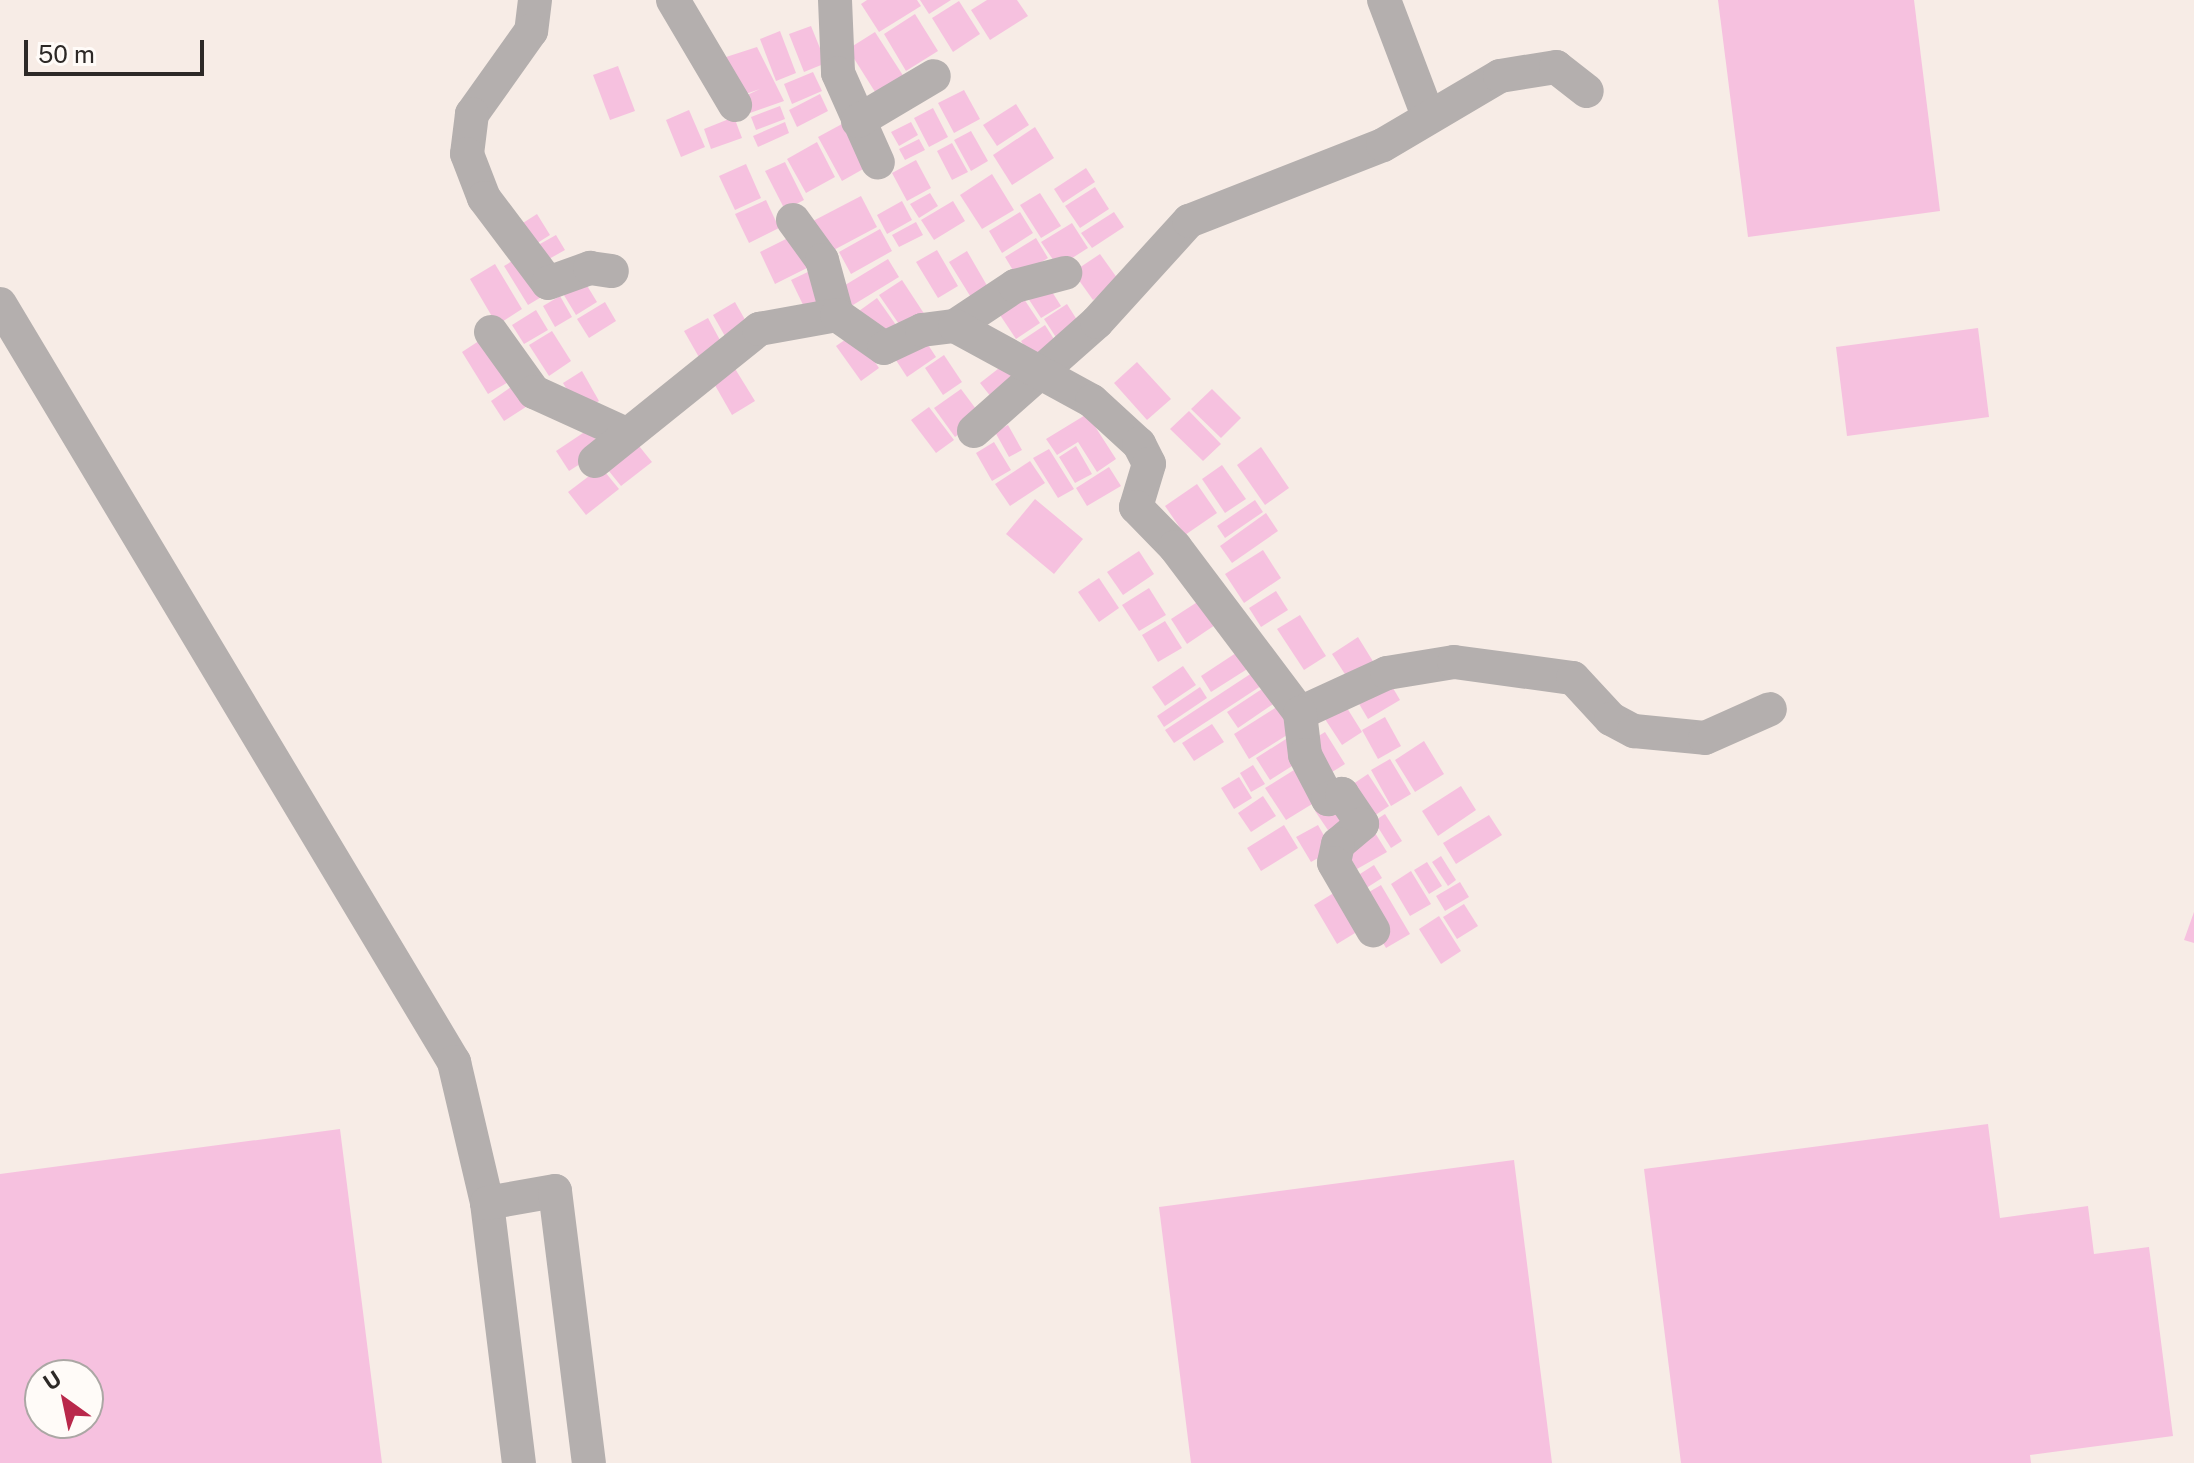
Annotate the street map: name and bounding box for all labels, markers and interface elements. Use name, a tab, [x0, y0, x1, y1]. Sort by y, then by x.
scale bar	[28, 24, 208, 74]
text: 50 m	[38, 40, 95, 68]
north arrow	[24, 1359, 104, 1439]
text: U	[38, 1365, 66, 1396]

